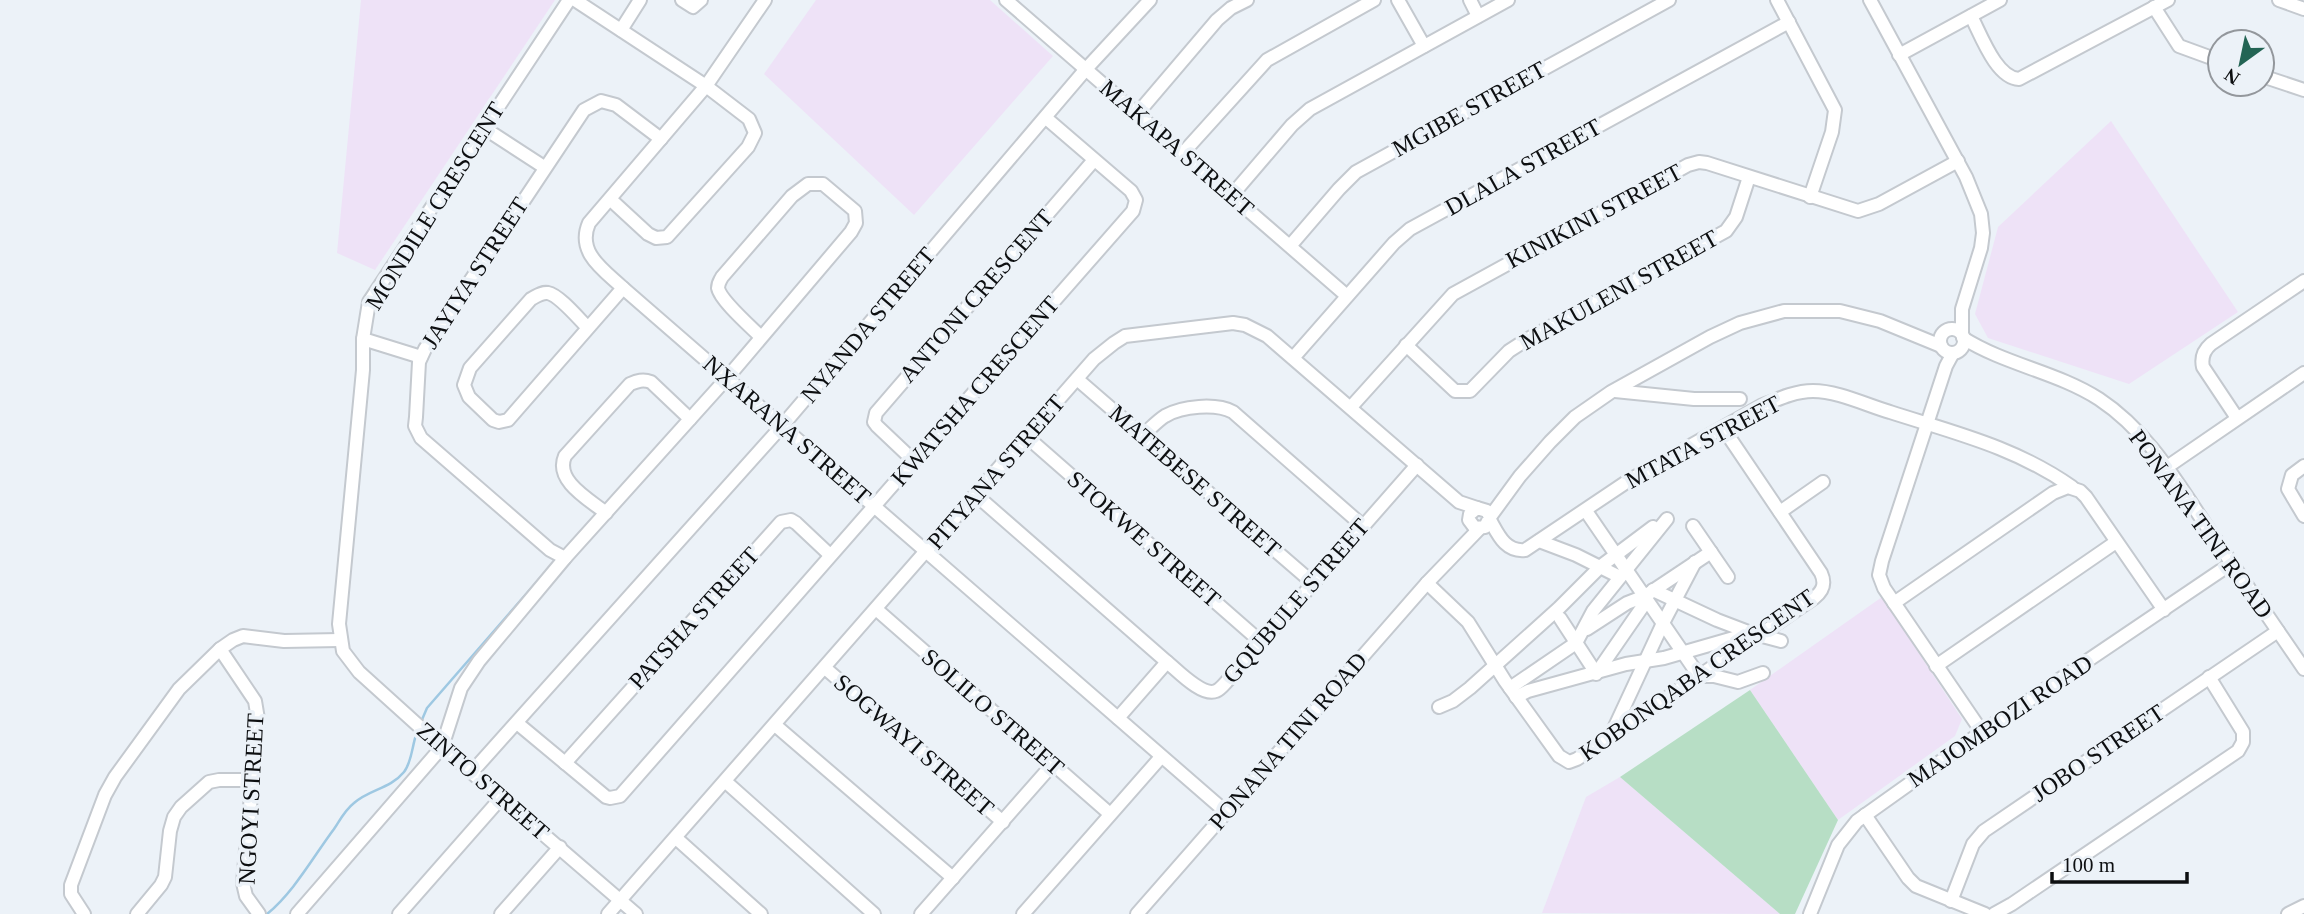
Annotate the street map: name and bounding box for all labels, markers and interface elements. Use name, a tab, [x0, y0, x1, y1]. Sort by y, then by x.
north arrow	[2206, 28, 2276, 98]
street label: MGIBE STREET	[1388, 56, 1551, 162]
text: N	[2220, 64, 2243, 89]
street label: MAKAPA STREET	[1095, 74, 1259, 222]
street label: MONDILE CRESCENT	[361, 97, 510, 314]
street label: DLALA STREET	[1441, 113, 1606, 221]
street label: KINIKINI STREET	[1502, 159, 1687, 273]
street label: JAYIYA STREET	[417, 192, 534, 353]
street label: ANTONI CRESCENT	[894, 204, 1058, 388]
street label: MAKULENI STREET	[1516, 225, 1723, 355]
street label: NYANDA STREET	[796, 242, 941, 408]
street label: KWATSHA CRESCENT	[886, 291, 1064, 491]
street label: NXARANA STREET	[698, 350, 876, 510]
street label: PITYANA STREET	[922, 390, 1070, 554]
street label: MTATA STREET	[1621, 390, 1785, 494]
street label: MATEBESE STREET	[1104, 400, 1286, 563]
street label: PONANA TINI ROAD	[2124, 425, 2278, 623]
street label: STOKWE STREET	[1062, 466, 1226, 613]
street label: GQUBULE STREET	[1218, 513, 1374, 688]
street label: PATSHA STREET	[624, 542, 764, 694]
street label: KOBONQABA CRESCENT	[1575, 584, 1820, 766]
street label: SOLILO STREET	[917, 643, 1069, 781]
street label: PONANA TINI ROAD	[1204, 647, 1372, 835]
street label: MAJOMBOZI ROAD	[1903, 650, 2097, 792]
street label: SOGWAYI STREET	[829, 669, 999, 821]
street label: JOBO STREET	[2027, 699, 2169, 807]
street label: NGOYI STREET	[234, 712, 268, 885]
street label: ZINTO STREET	[412, 717, 554, 845]
scale bar	[2052, 841, 2187, 885]
text: 100 m	[2062, 853, 2115, 877]

